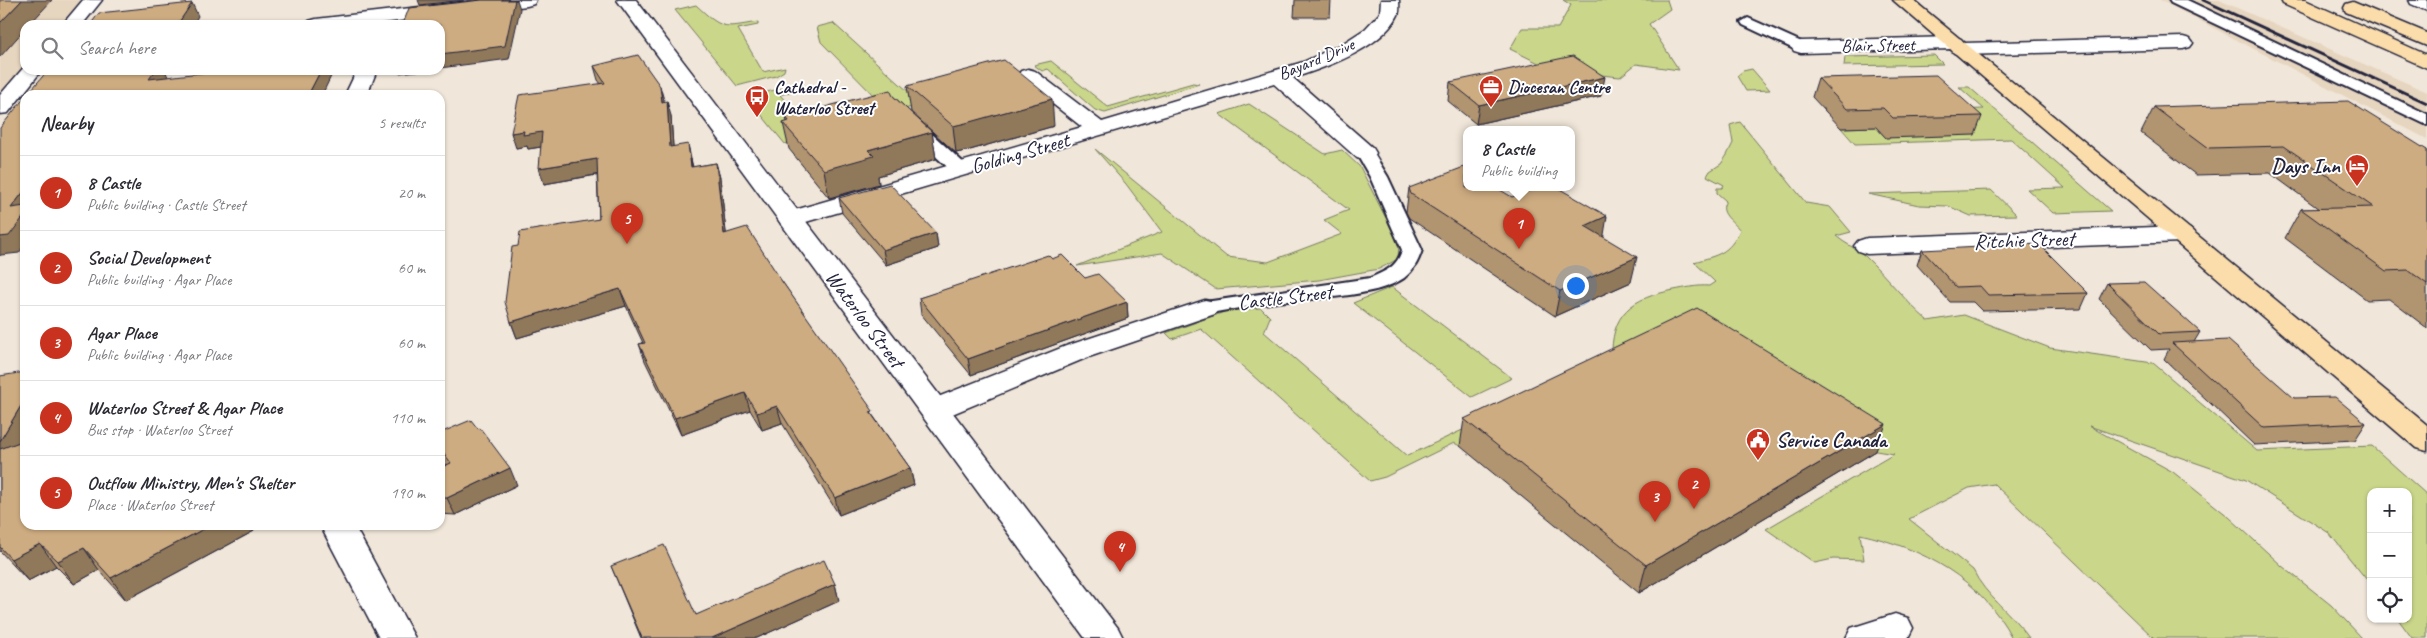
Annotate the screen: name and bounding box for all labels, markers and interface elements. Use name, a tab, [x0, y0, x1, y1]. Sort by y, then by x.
search box	[20, 20, 445, 75]
street label: Bayard Drive	[1275, 33, 1358, 85]
street label: Blair Street	[1841, 33, 1917, 57]
icon: search	[38, 34, 66, 62]
text: Search here	[78, 36, 155, 60]
office icon: Diocesan Centre	[1478, 74, 1504, 108]
place label: Cathedral - Waterloo Street	[774, 76, 877, 119]
place label: Diocesan Centre	[1508, 76, 1612, 98]
bus stop icon: Cathedral - Waterloo Street	[744, 84, 770, 118]
text: Nearby	[40, 110, 93, 136]
text: 5 results	[378, 113, 425, 133]
street label: Golding Street	[968, 126, 1074, 179]
popup	[1463, 126, 1575, 191]
text: 8 Castle	[1481, 137, 1534, 161]
place label: Days Inn	[2271, 153, 2341, 179]
hotel icon: Days Inn	[2344, 153, 2370, 187]
text: Public building	[1481, 161, 1557, 181]
text: 8 Castle	[87, 171, 140, 195]
text: 1	[52, 183, 60, 203]
text: 20 m	[398, 183, 425, 203]
text: Public building · Castle Street	[87, 195, 246, 215]
pin: 5	[611, 203, 643, 244]
pin: 1	[1503, 208, 1535, 249]
street label: Ritchie Street	[1973, 225, 2078, 255]
text: Social Development	[87, 246, 210, 270]
text: 2	[52, 258, 60, 278]
text: 60 m	[398, 258, 425, 278]
street label: Waterloo Street	[820, 265, 912, 375]
text: Public building · Agar Place	[87, 270, 231, 290]
your location	[1563, 273, 1589, 299]
street label: Castle Street	[1237, 278, 1336, 316]
text: Agar Place	[87, 321, 157, 345]
text: 3	[52, 333, 60, 353]
text: 60 m	[398, 333, 425, 353]
text: Public building · Agar Place	[87, 345, 231, 365]
text: Waterloo Street & Agar Place	[87, 396, 282, 420]
text: 4	[52, 408, 60, 428]
text: 110 m	[391, 408, 425, 428]
text: Bus stop · Waterloo Street	[87, 420, 231, 440]
public building icon: Service Canada	[1745, 427, 1771, 461]
place label: Service Canada	[1776, 427, 1889, 453]
pin: 2	[1678, 468, 1710, 509]
text: Outflow Ministry, Men's Shelter	[87, 471, 294, 495]
pin: 3	[1639, 481, 1671, 522]
text: 5	[53, 483, 59, 503]
text: 190 m	[391, 483, 425, 503]
map controls	[2367, 488, 2412, 623]
button: +	[2367, 488, 2412, 533]
text: Place · Waterloo Street	[87, 495, 213, 515]
pin: 4	[1104, 531, 1136, 572]
button: −	[2367, 533, 2412, 578]
button: locate	[2367, 578, 2412, 623]

